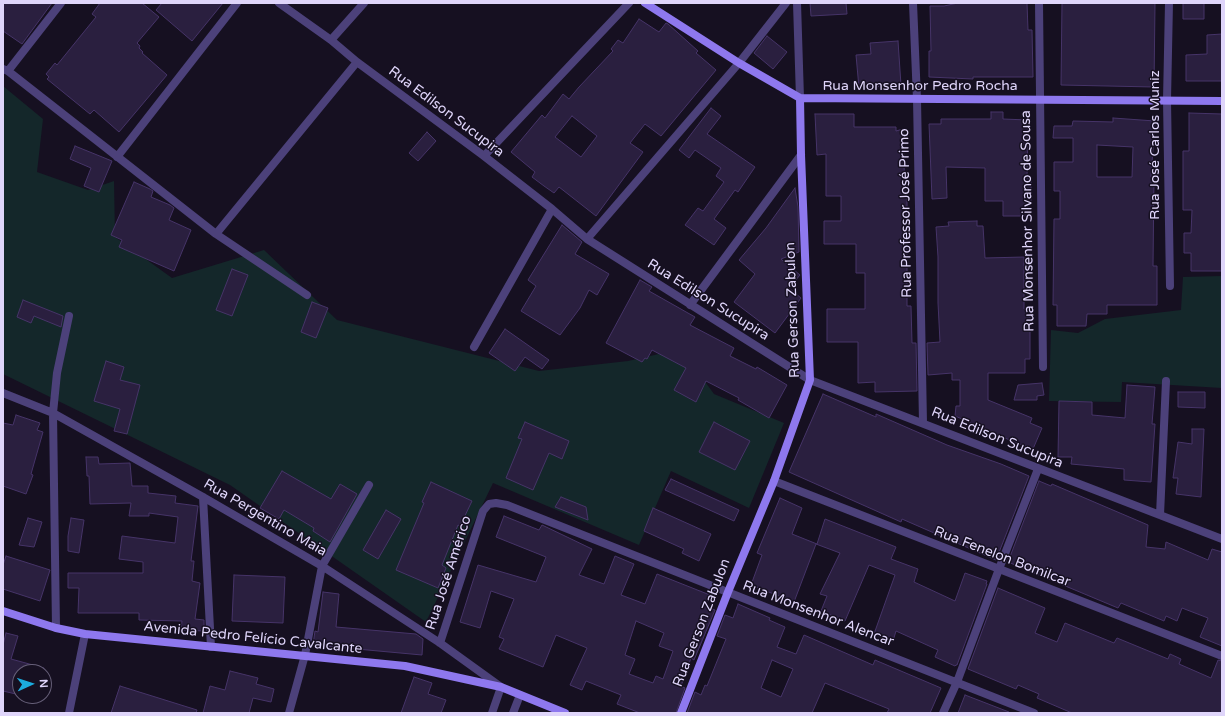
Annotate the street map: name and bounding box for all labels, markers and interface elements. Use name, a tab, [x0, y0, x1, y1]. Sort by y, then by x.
street label: Rua Edilson Sucupira	[385, 63, 507, 161]
street label: Rua José Carlos Muniz	[1147, 70, 1163, 220]
street label: Rua Monsenhor Pedro Rocha	[822, 78, 1018, 94]
street label: Rua Monsenhor Silvano de Sousa	[1018, 110, 1038, 332]
street label: Rua Professor José Primo	[896, 128, 916, 298]
street label: Rua Gerson Zabulon	[782, 242, 804, 378]
street label: Rua Edilson Sucupira	[644, 256, 772, 344]
street label: Rua Edilson Sucupira	[929, 404, 1065, 472]
street label: Rua Pergentino Maia	[200, 476, 330, 560]
street label: Rua José Américo	[423, 514, 475, 632]
street label: Rua Fenelon Bomilcar	[931, 523, 1073, 591]
street label: Rua Gerson Zabulon	[670, 557, 734, 689]
street label: Rua Monsenhor Alencar	[740, 577, 896, 651]
street label: Avenida Pedro Felício Cavalcante	[143, 618, 363, 658]
north arrow	[12, 664, 52, 704]
text: N	[37, 679, 50, 688]

